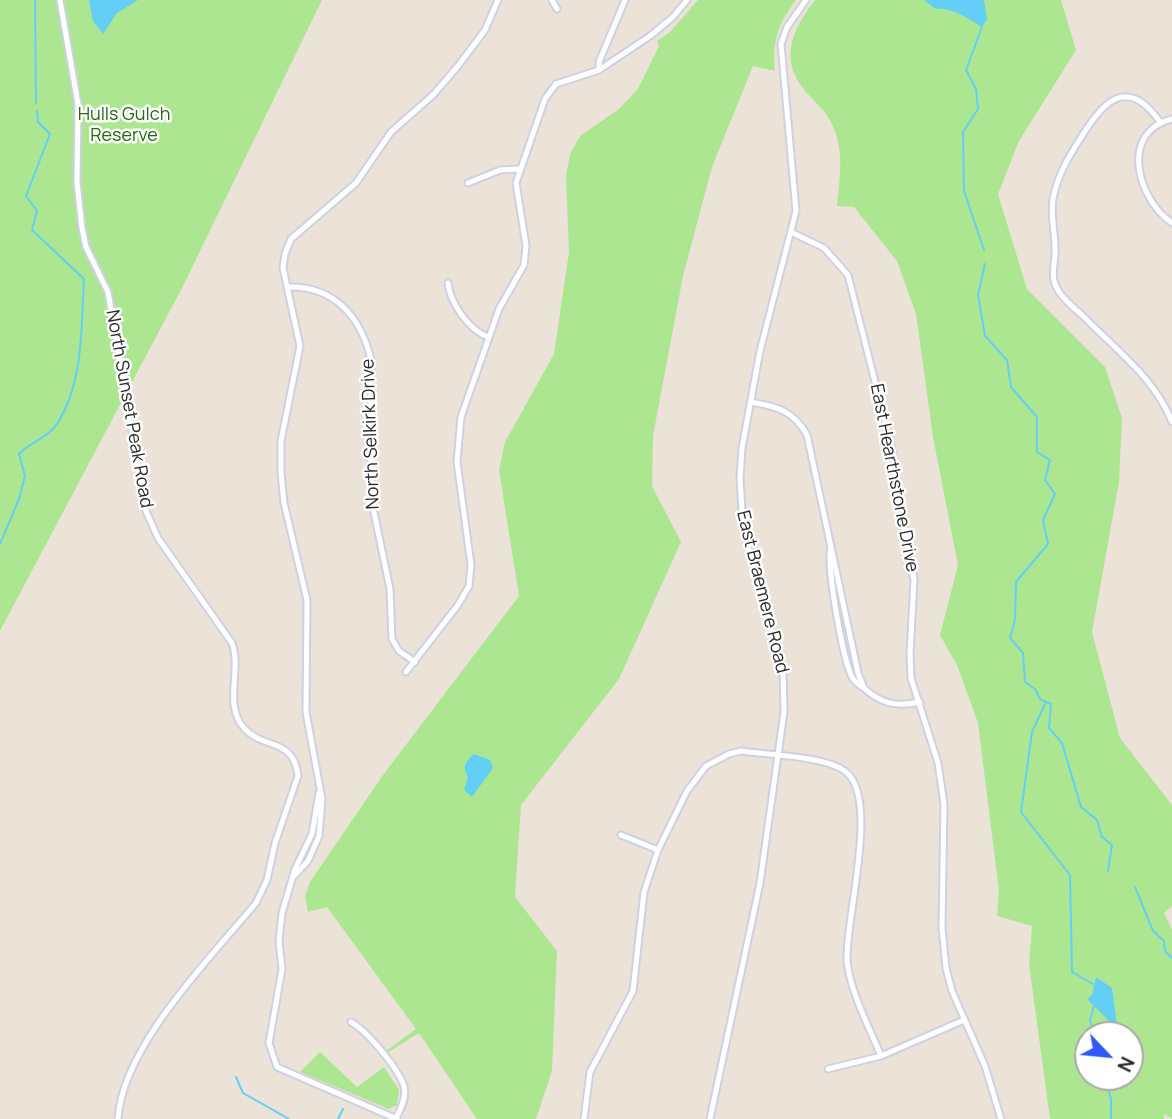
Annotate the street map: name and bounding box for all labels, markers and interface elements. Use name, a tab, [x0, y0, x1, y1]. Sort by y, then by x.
park label: Hulls Gulch Reserve	[78, 104, 170, 146]
street label: North Sunset Peak Road	[101, 308, 157, 510]
street label: North Selkirk Drive	[358, 358, 384, 510]
street label: East Hearthstone Drive	[865, 382, 923, 574]
street label: East Braemere Road	[731, 508, 793, 676]
north arrow	[1074, 1021, 1144, 1091]
text: N	[1111, 1052, 1141, 1076]

